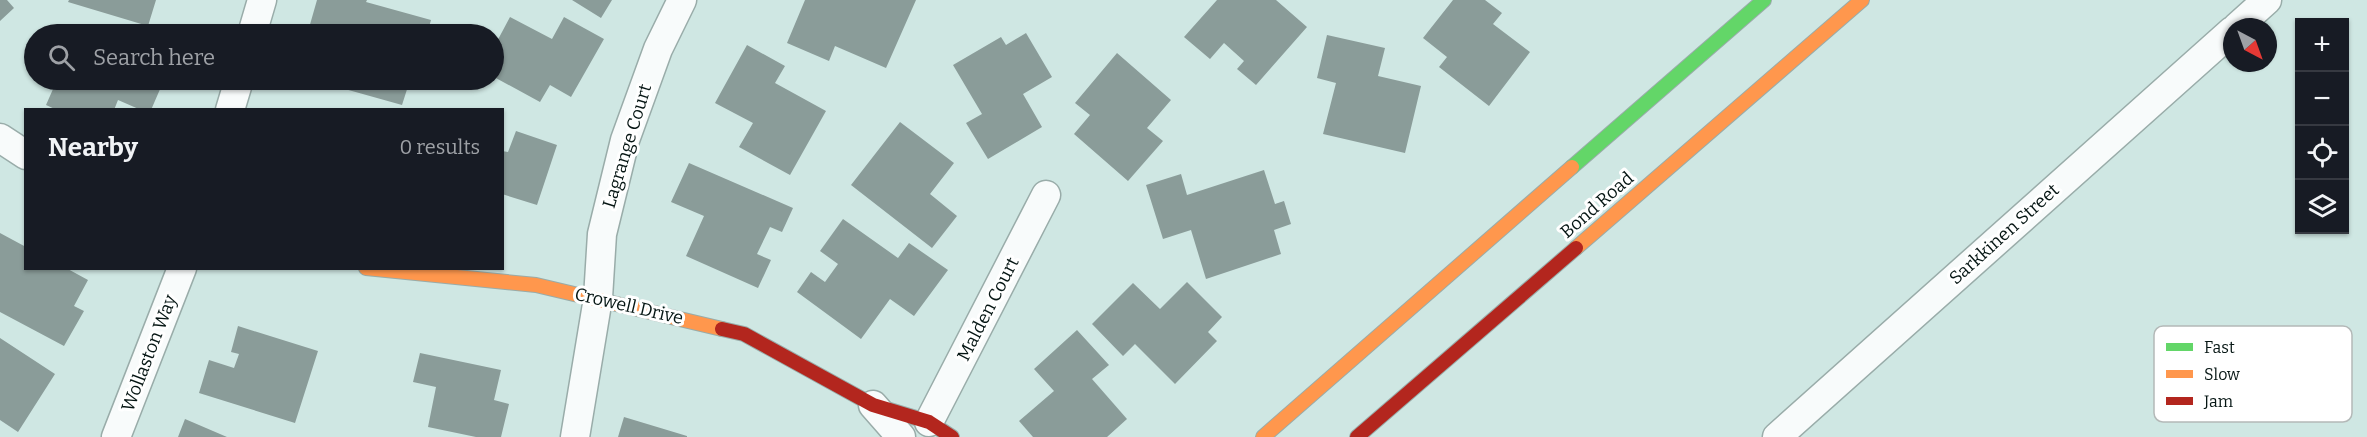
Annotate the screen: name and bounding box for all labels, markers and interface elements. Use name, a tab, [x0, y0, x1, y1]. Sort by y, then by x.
north arrow	[2223, 18, 2277, 72]
map controls	[2295, 18, 2349, 234]
button: +	[2295, 18, 2349, 72]
search box	[24, 24, 504, 90]
icon: search	[45, 41, 78, 74]
text: Search here	[93, 44, 215, 71]
button: −	[2295, 72, 2349, 126]
street label: Lagrange Court	[598, 81, 656, 211]
button: locate	[2295, 126, 2349, 180]
text: Nearby	[48, 132, 138, 163]
text: 0 results	[400, 135, 480, 159]
street label: Bond Road	[1556, 167, 1638, 243]
street label: Sarkkinen Street	[1945, 179, 2064, 289]
button: layers	[2295, 180, 2349, 234]
street label: Malden Court	[952, 253, 1024, 365]
street label: Crowell Drive	[573, 283, 685, 329]
street label: Wollaston Way	[117, 291, 182, 415]
legend	[2154, 326, 2352, 422]
text: Fast	[2204, 338, 2235, 357]
text: Slow	[2204, 365, 2240, 384]
text: Jam	[2203, 392, 2233, 411]

